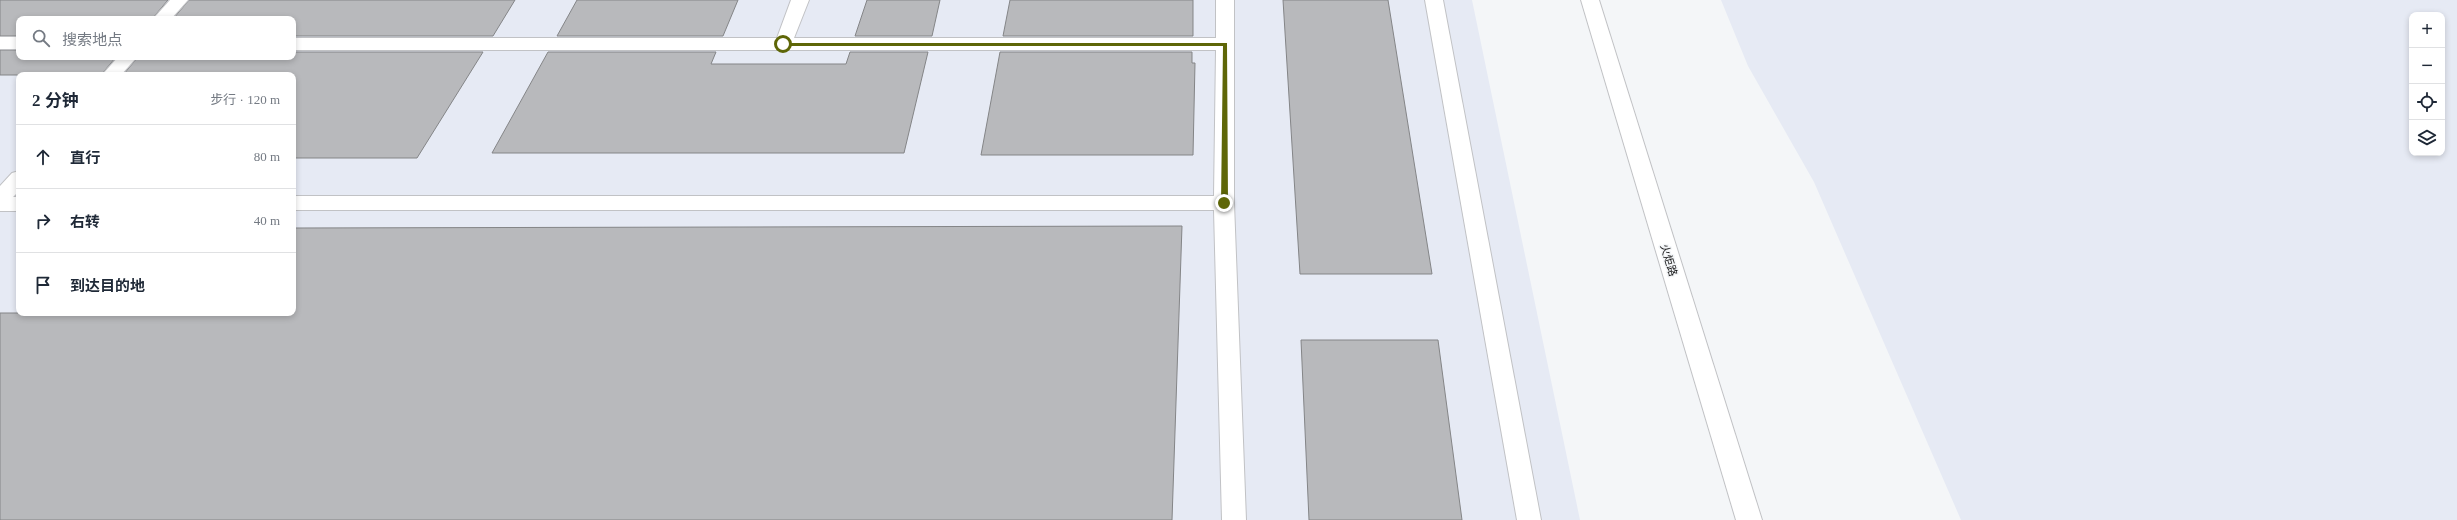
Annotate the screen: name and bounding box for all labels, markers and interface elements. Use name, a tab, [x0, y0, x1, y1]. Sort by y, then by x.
map controls	[2409, 12, 2445, 156]
button: +	[2409, 12, 2445, 48]
search box	[16, 16, 296, 60]
icon: search	[30, 27, 52, 49]
text: 搜索地点	[62, 32, 122, 48]
route start	[774, 35, 792, 53]
button: −	[2409, 48, 2445, 84]
button: locate	[2409, 84, 2445, 120]
text: 2 分钟	[32, 91, 79, 110]
text: 步行 · 120 m	[210, 92, 280, 107]
button: layers	[2409, 120, 2445, 156]
icon: ahead	[32, 146, 54, 168]
text: 80 m	[254, 149, 280, 164]
text: 直行	[70, 150, 100, 166]
route end	[1215, 194, 1233, 212]
icon: right	[32, 210, 54, 232]
text: 40 m	[254, 213, 280, 228]
text: 右转	[70, 214, 100, 230]
street label: 火炬路	[1658, 242, 1680, 278]
icon: arrive	[32, 274, 54, 296]
text: 到达目的地	[70, 278, 145, 294]

